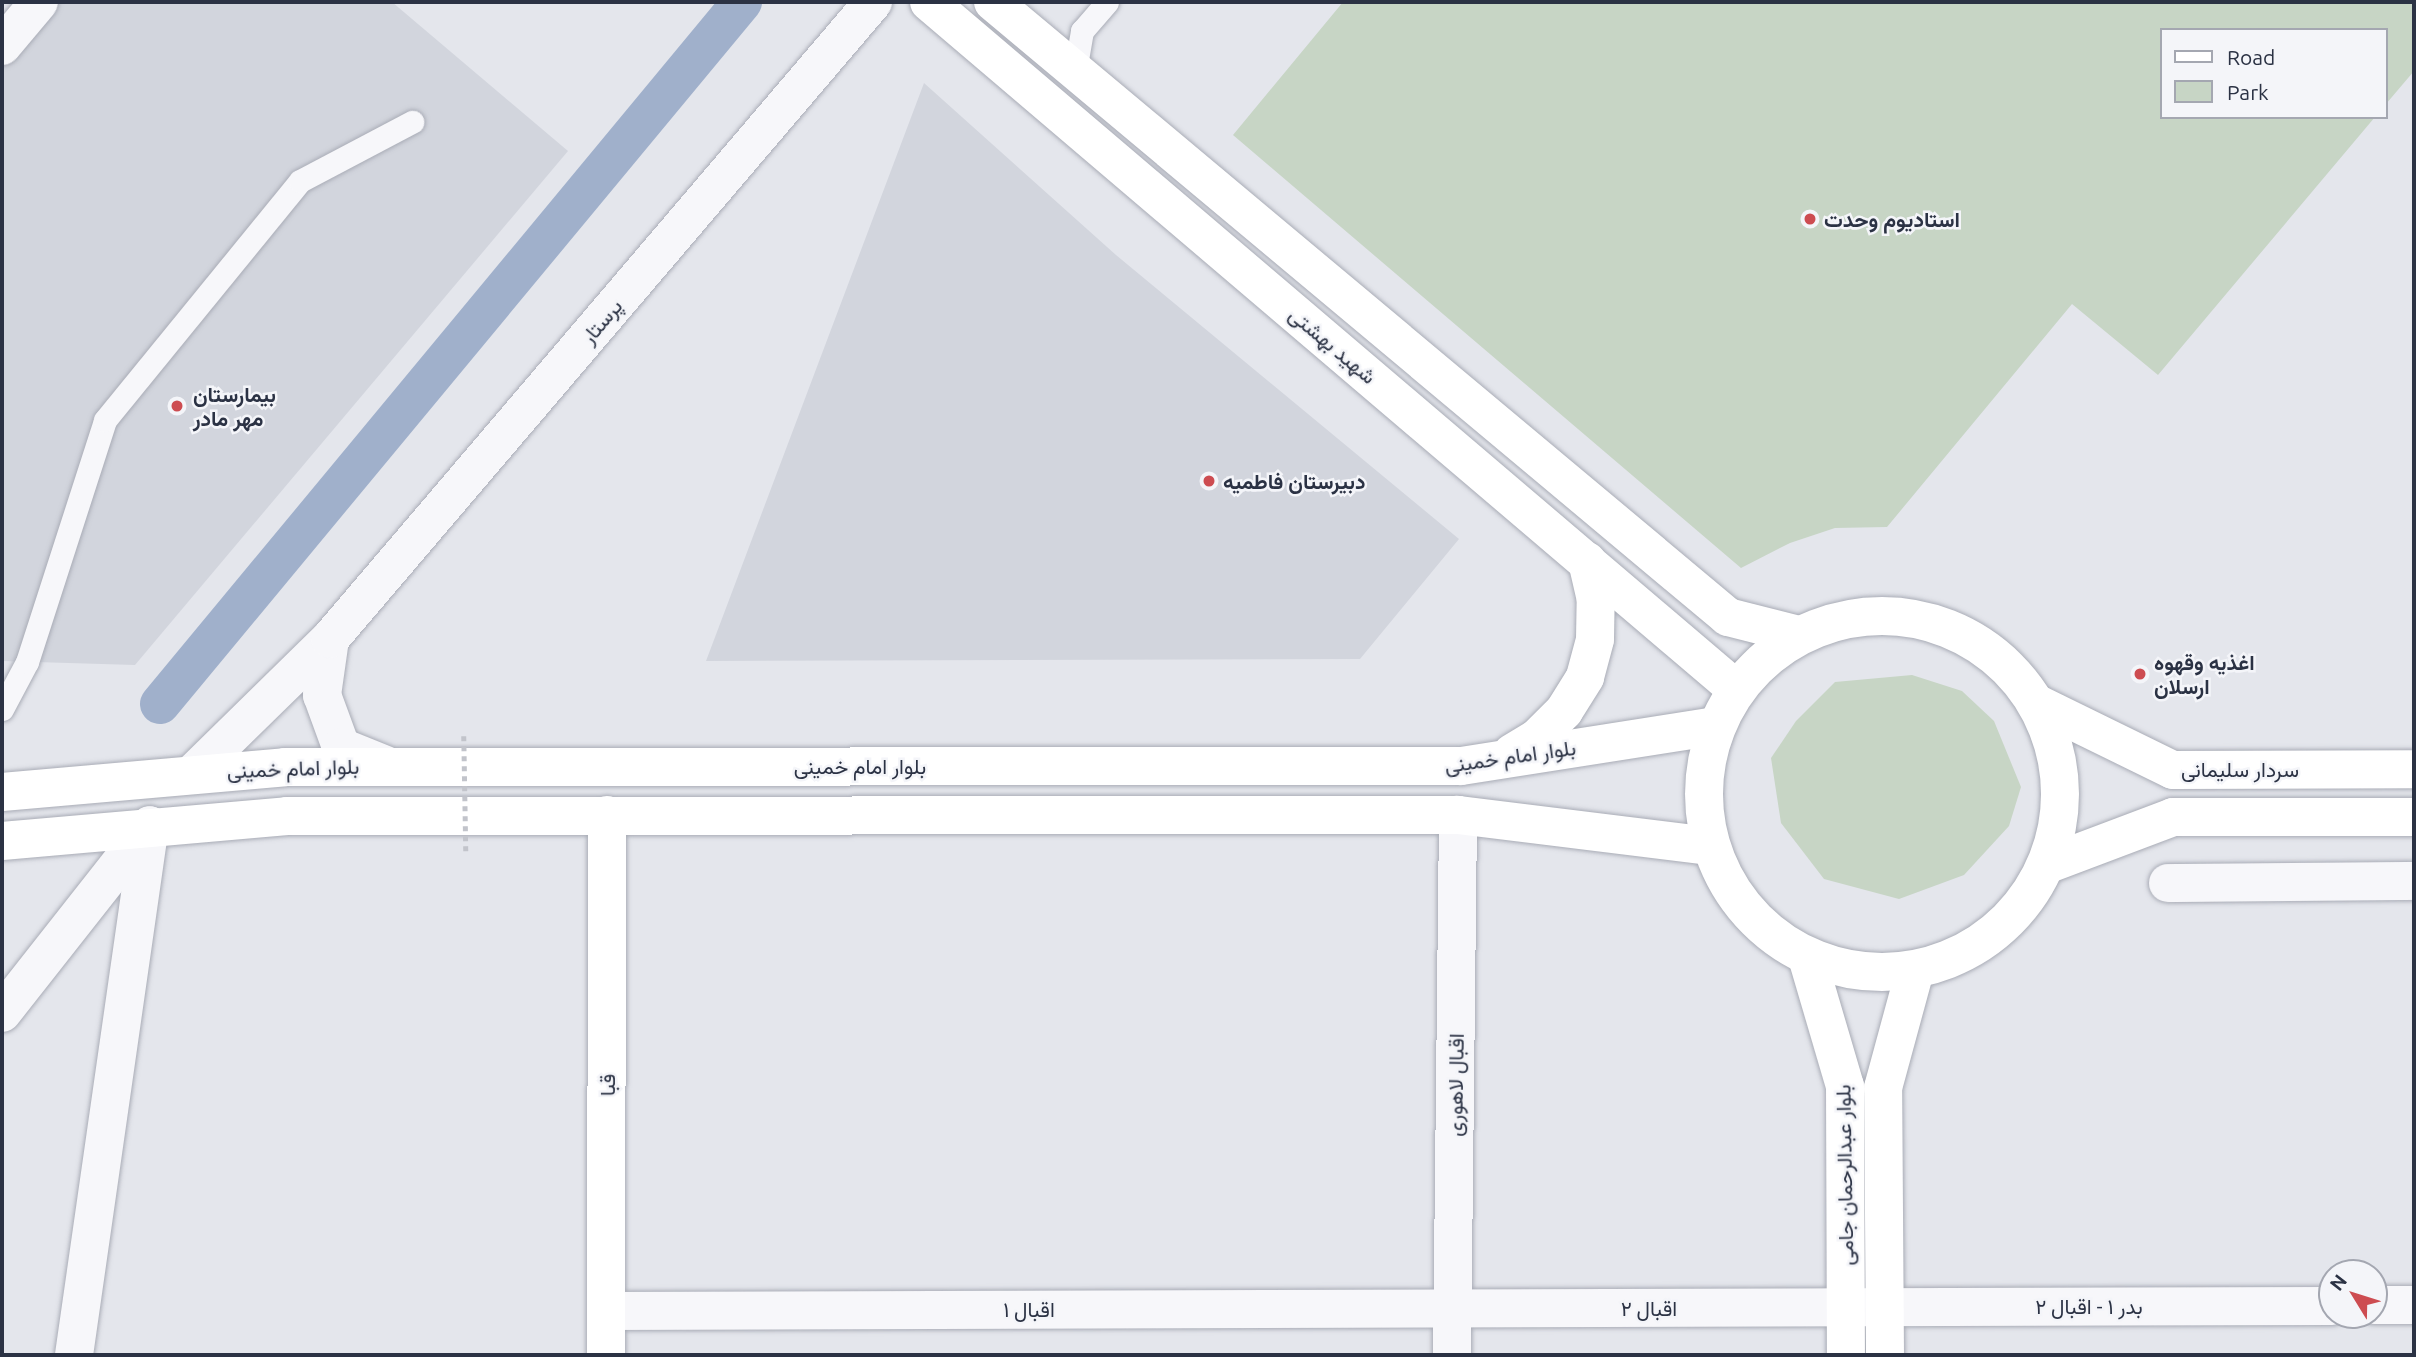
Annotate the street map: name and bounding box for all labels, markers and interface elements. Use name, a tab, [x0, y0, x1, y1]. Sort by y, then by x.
legend	[2160, 28, 2388, 119]
text: Road	[2227, 45, 2275, 69]
text: Park	[2227, 80, 2269, 104]
place label: استادیوم وحدت	[1824, 206, 1960, 232]
marker: استادیوم وحدت	[1802, 211, 1818, 227]
street label: پرستار	[575, 293, 627, 349]
street label: شهید بهشتی	[1284, 301, 1382, 389]
place label: بیمارستان مهر مادر	[193, 381, 276, 431]
marker: بیمارستان مهر مادر	[167, 396, 187, 416]
place label: دبیرستان فاطمیه	[1223, 468, 1365, 494]
marker: دبیرستان فاطمیه	[1201, 473, 1217, 489]
place label: اغذیه وقهوه ارسلان	[2154, 649, 2255, 699]
marker: اغذیه وقهوه ارسلان	[2132, 666, 2148, 682]
street label: بلوار امام خمینی	[1443, 734, 1577, 778]
street label: بلوار امام خمینی	[226, 753, 360, 783]
street label: بلوار امام خمینی	[794, 753, 926, 779]
street label: سردار سلیمانی	[2181, 756, 2299, 782]
street label: اقبال لاهوری	[1441, 1033, 1469, 1137]
street label: قبا	[594, 1074, 620, 1096]
street label: بلوار عبدالرحمان جامی	[1830, 1084, 1858, 1266]
north arrow	[2318, 1259, 2388, 1329]
text: N	[2325, 1270, 2351, 1295]
street label: بدر ۱ - اقبال ۲	[2035, 1293, 2143, 1319]
street label: اقبال ۲	[1621, 1295, 1677, 1321]
street label: اقبال ۱	[1003, 1296, 1055, 1322]

